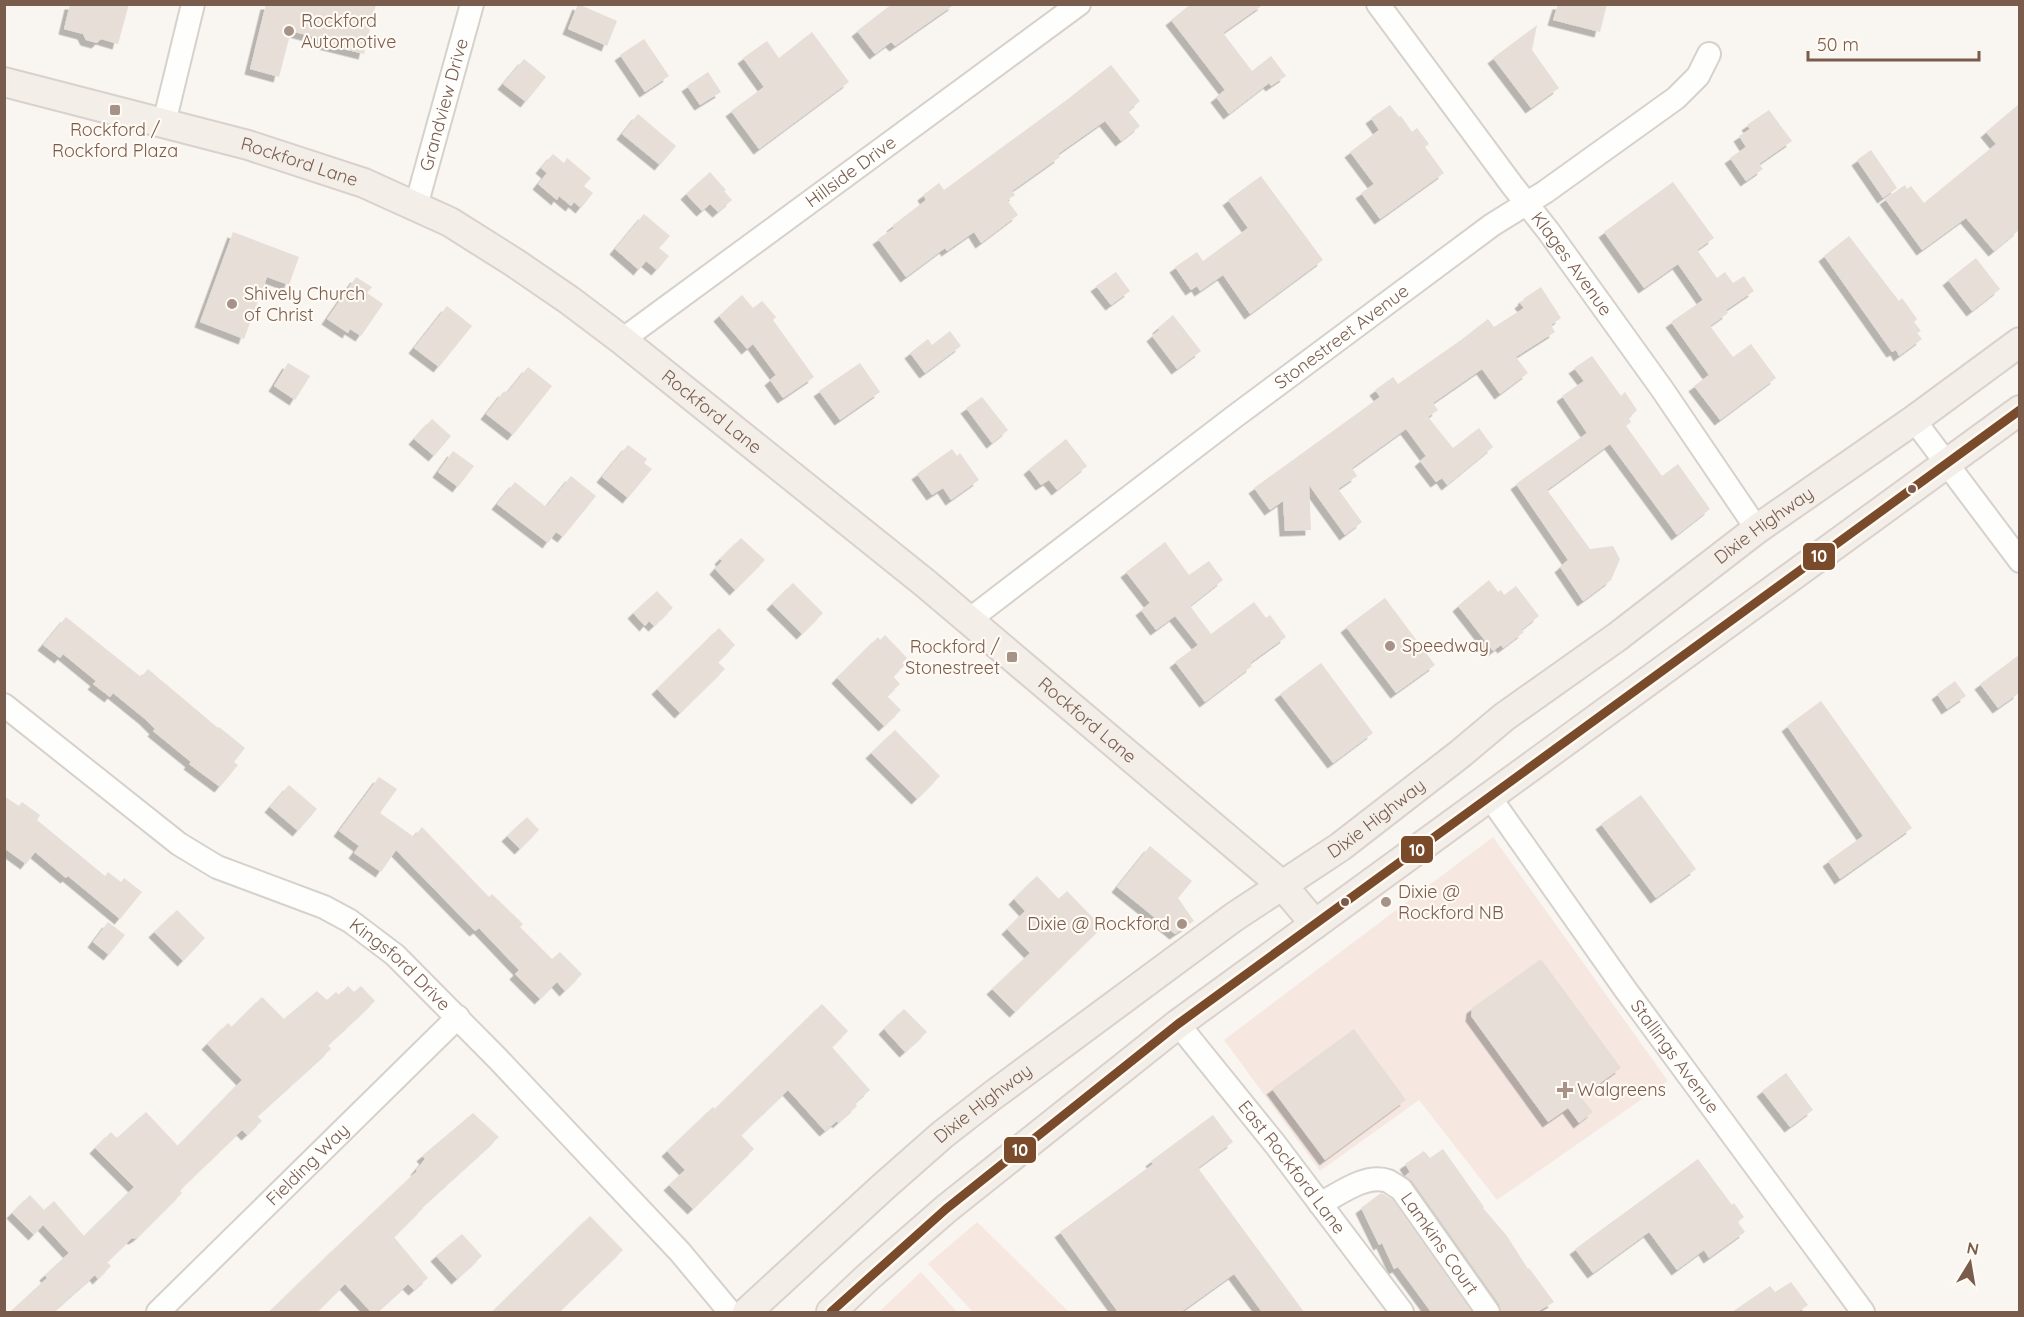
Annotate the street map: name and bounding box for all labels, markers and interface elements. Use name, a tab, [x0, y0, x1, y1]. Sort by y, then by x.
place label: Rockford Automotive	[301, 9, 396, 53]
marker: Rockford Automotive	[282, 24, 296, 38]
scale bar	[1808, 24, 1979, 62]
text: 50 m	[1817, 33, 1859, 56]
street label: Grandview Drive	[414, 36, 473, 174]
marker: Rockford / Rockford Plaza	[108, 103, 122, 117]
place label: Rockford / Rockford Plaza	[52, 118, 178, 162]
street label: Hillside Drive	[801, 130, 900, 212]
street label: Rockford Lane	[238, 132, 361, 191]
street label: Klages Avenue	[1526, 207, 1618, 320]
street label: Stonestreet Avenue	[1270, 279, 1413, 394]
place label: Shively Church of Christ	[244, 282, 365, 326]
marker: Shively Church of Christ	[225, 297, 239, 311]
street label: Rockford Lane	[657, 364, 767, 459]
street label: Dixie Highway	[1709, 481, 1818, 569]
unlabelled marker	[1906, 483, 1918, 495]
line badge: 10	[1802, 542, 1836, 571]
text: 10	[1811, 546, 1827, 566]
place label: Speedway	[1402, 634, 1489, 657]
place label: Rockford / Stonestreet	[905, 635, 1001, 679]
marker: Speedway	[1383, 639, 1397, 653]
marker: Rockford / Stonestreet	[1005, 650, 1019, 664]
street label: Rockford Lane	[1033, 672, 1141, 768]
street label: Dixie Highway	[1323, 773, 1430, 863]
line badge: 10	[1400, 835, 1434, 864]
text: 10	[1409, 840, 1425, 860]
place label: Dixie @ Rockford NB	[1398, 880, 1504, 924]
marker: Dixie @ Rockford NB	[1379, 895, 1393, 909]
unlabelled marker	[1339, 896, 1351, 908]
place label: Dixie @ Rockford	[1027, 912, 1170, 935]
street label: Kingsford Drive	[345, 913, 456, 1015]
marker: Dixie @ Rockford	[1175, 917, 1189, 931]
street label: Stallings Avenue	[1626, 995, 1725, 1118]
street label: Dixie Highway	[929, 1058, 1036, 1148]
place label: Walgreens	[1577, 1078, 1666, 1101]
marker: Walgreens	[1558, 1083, 1572, 1097]
street label: East Rockford Lane	[1233, 1096, 1351, 1238]
street label: Fielding Way	[261, 1118, 354, 1210]
line badge: 10	[1003, 1136, 1037, 1164]
text: 10	[1012, 1140, 1028, 1160]
street label: Lamkins Court	[1396, 1188, 1484, 1299]
north arrow	[1940, 1233, 2000, 1293]
text: N	[1965, 1237, 1981, 1259]

